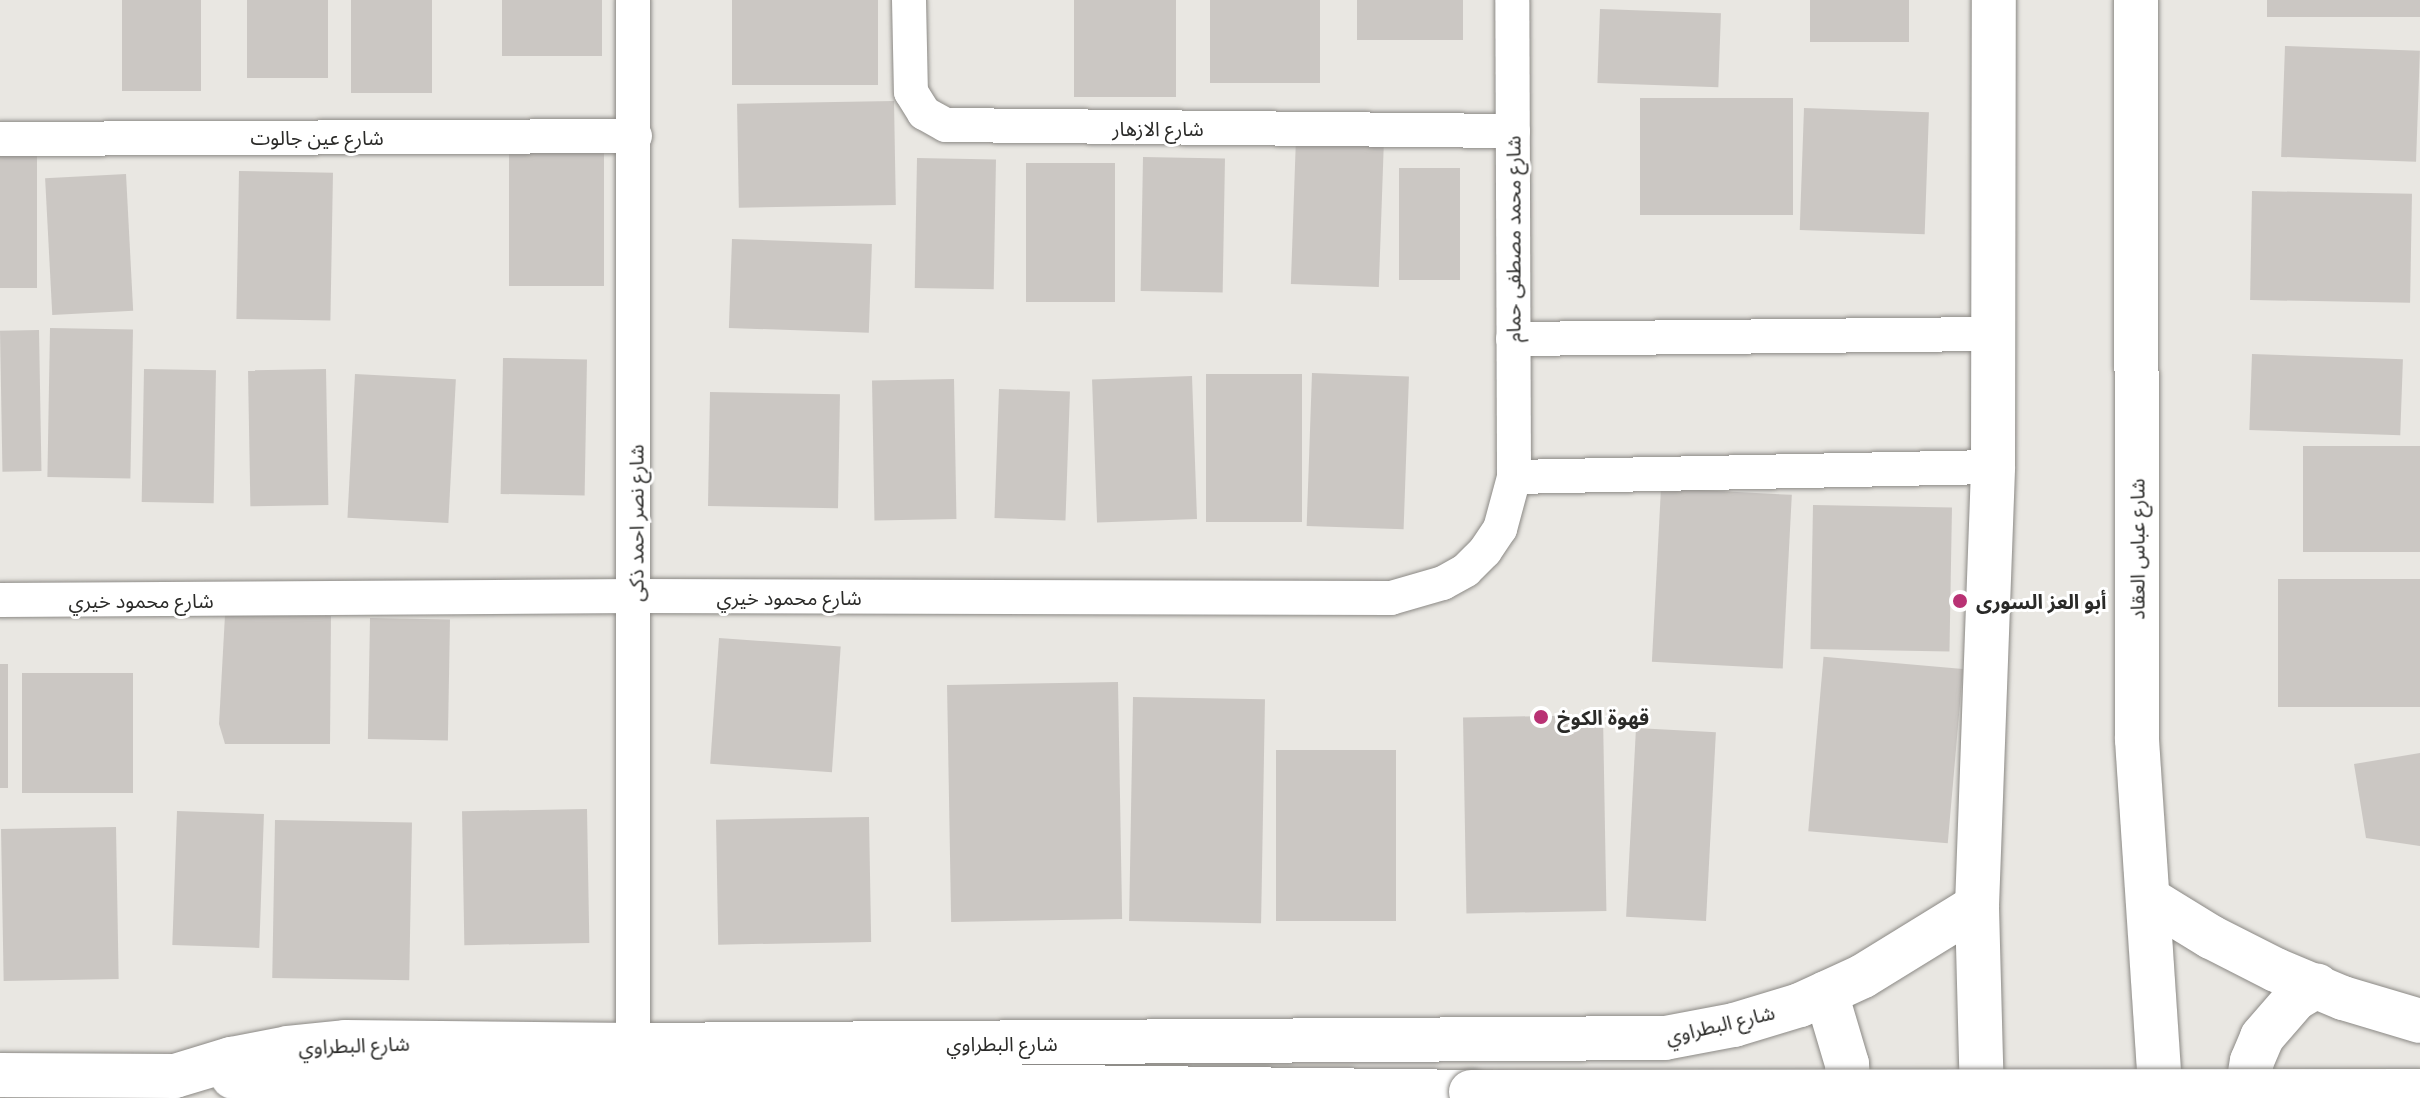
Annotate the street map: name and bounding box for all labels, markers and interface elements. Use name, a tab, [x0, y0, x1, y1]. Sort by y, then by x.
street label: شارع الازهار	[1112, 116, 1204, 140]
street label: شارع عين جالوت	[250, 125, 384, 149]
street label: شارع محمد مصطفى حمام	[1501, 136, 1525, 342]
street label: شارع نصر احمد ذكى	[624, 444, 648, 602]
street label: شارع عباس العقاد	[2125, 478, 2149, 620]
street label: شارع محمود خيري	[716, 585, 862, 609]
street label: شارع محمود خيري	[68, 588, 214, 612]
place label: أبو العز السورى	[1976, 589, 2107, 613]
marker: أبو العز السورى	[1951, 592, 1969, 610]
place label: قهوة الكوخ	[1557, 705, 1649, 729]
marker: قهوة الكوخ	[1532, 708, 1550, 726]
street label: شارع البطراوي	[1663, 1000, 1777, 1048]
street label: شارع البطراوي	[298, 1031, 410, 1059]
street label: شارع البطراوي	[946, 1031, 1058, 1055]

